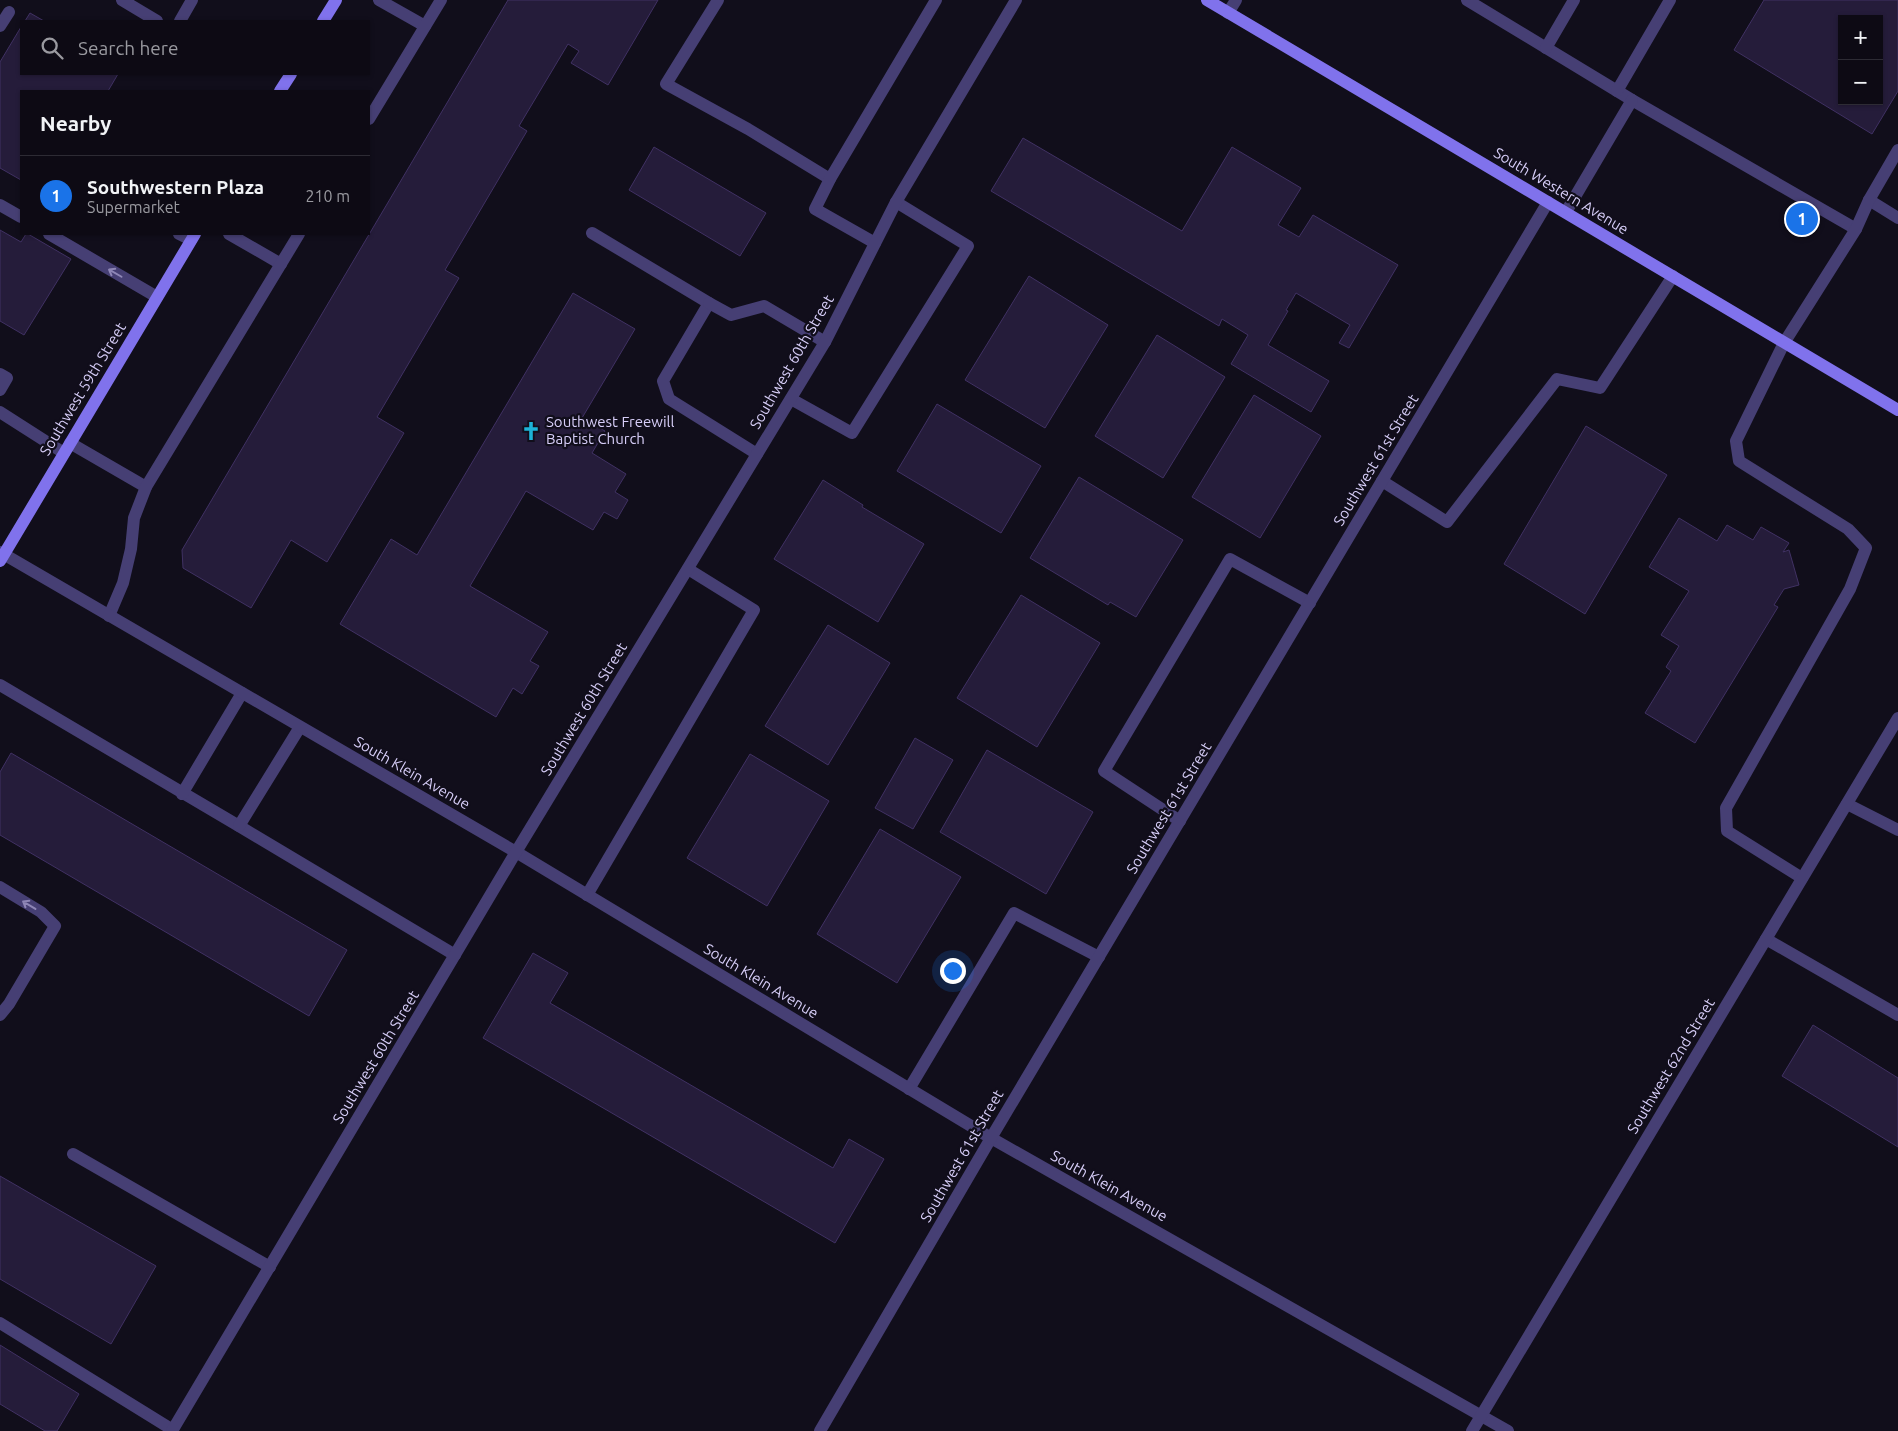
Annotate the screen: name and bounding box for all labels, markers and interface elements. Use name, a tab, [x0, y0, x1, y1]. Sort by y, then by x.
map controls	[1838, 15, 1883, 105]
button: +	[1838, 15, 1883, 60]
search box	[20, 20, 370, 75]
icon: search	[38, 34, 66, 62]
text: Search here	[78, 37, 178, 59]
button: −	[1838, 60, 1883, 105]
text: Nearby	[40, 111, 111, 135]
street label: South Western Avenue	[1491, 144, 1632, 237]
text: Southwestern Plaza	[87, 176, 264, 198]
text: 1	[51, 187, 61, 205]
text: 210 m	[305, 187, 350, 205]
text: Supermarket	[87, 198, 180, 216]
pin: 1	[1786, 200, 1818, 238]
one-way arrow	[108, 267, 122, 277]
street label: Southwest 60th Street	[746, 292, 837, 432]
street label: Southwest 59th Street	[36, 319, 129, 458]
street label: Southwest 61st Street	[1330, 391, 1422, 528]
place label: Southwest Freewill Baptist Church	[546, 413, 674, 447]
church icon: Southwest Freewill Baptist Church	[520, 420, 542, 442]
street label: Southwest 60th Street	[537, 639, 630, 778]
street label: South Klein Avenue	[351, 733, 473, 813]
street label: Southwest 61st Street	[1123, 739, 1215, 876]
one-way arrow	[22, 899, 36, 910]
street label: South Klein Avenue	[701, 940, 822, 1021]
your location	[940, 958, 966, 984]
street label: Southwest 60th Street	[329, 987, 422, 1126]
street label: Southwest 62nd Street	[1623, 995, 1718, 1137]
street label: Southwest 61st Street	[917, 1086, 1006, 1225]
street label: South Klein Avenue	[1048, 1146, 1170, 1225]

